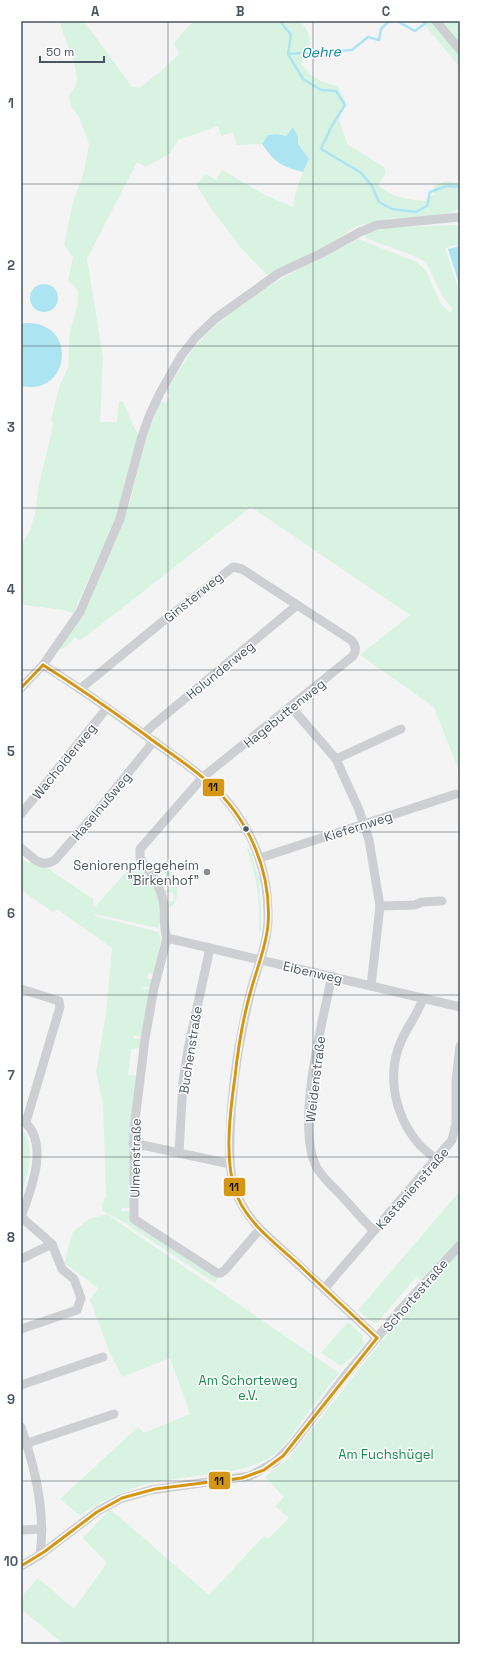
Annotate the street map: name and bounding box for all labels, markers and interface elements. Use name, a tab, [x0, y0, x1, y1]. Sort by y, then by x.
text: A	[91, 3, 100, 20]
text: B	[236, 3, 245, 20]
text: C	[382, 3, 390, 20]
scale bar	[40, 38, 104, 64]
water label: Oehre	[301, 42, 342, 62]
text: 50 m	[46, 44, 74, 60]
text: 1	[8, 95, 14, 112]
text: 2	[7, 257, 15, 274]
text: 3	[7, 419, 15, 436]
street label: Ginsterweg	[160, 568, 226, 626]
text: 4	[7, 581, 15, 598]
street label: Holunderweg	[183, 638, 258, 703]
street label: Hagebuttenweg	[240, 675, 329, 752]
street label: Wacholderweg	[29, 720, 100, 803]
text: 5	[7, 743, 15, 760]
street label: Haselnußweg	[68, 769, 135, 844]
line badge: 11	[202, 778, 225, 797]
text: 11	[208, 780, 218, 794]
street label: Kiefernweg	[322, 807, 394, 846]
unlabelled marker	[241, 824, 251, 834]
place label: Seniorenpflegeheim "Birkenhof"	[73, 857, 199, 889]
marker: Seniorenpflegeheim "Birkenhof"	[202, 867, 212, 877]
text: 6	[7, 905, 15, 922]
street label: Eibenweg	[281, 957, 344, 988]
street label: Buchenstraße	[175, 1005, 206, 1095]
street label: Weidenstraße	[302, 1035, 329, 1123]
text: 7	[7, 1067, 15, 1084]
street label: Ulmenstraße	[126, 1118, 145, 1198]
street label: Kastanienstraße	[372, 1144, 453, 1233]
line badge: 11	[223, 1177, 246, 1197]
text: 11	[229, 1180, 239, 1194]
text: 8	[7, 1229, 15, 1246]
street label: Schortestraße	[379, 1255, 452, 1335]
park label: Am Schorteweg e.V.	[199, 1372, 298, 1404]
text: 9	[7, 1391, 15, 1408]
park label: Am Fuchshügel	[338, 1446, 434, 1463]
line badge: 11	[208, 1471, 231, 1490]
text: 11	[214, 1474, 224, 1488]
text: 10	[4, 1553, 18, 1570]

